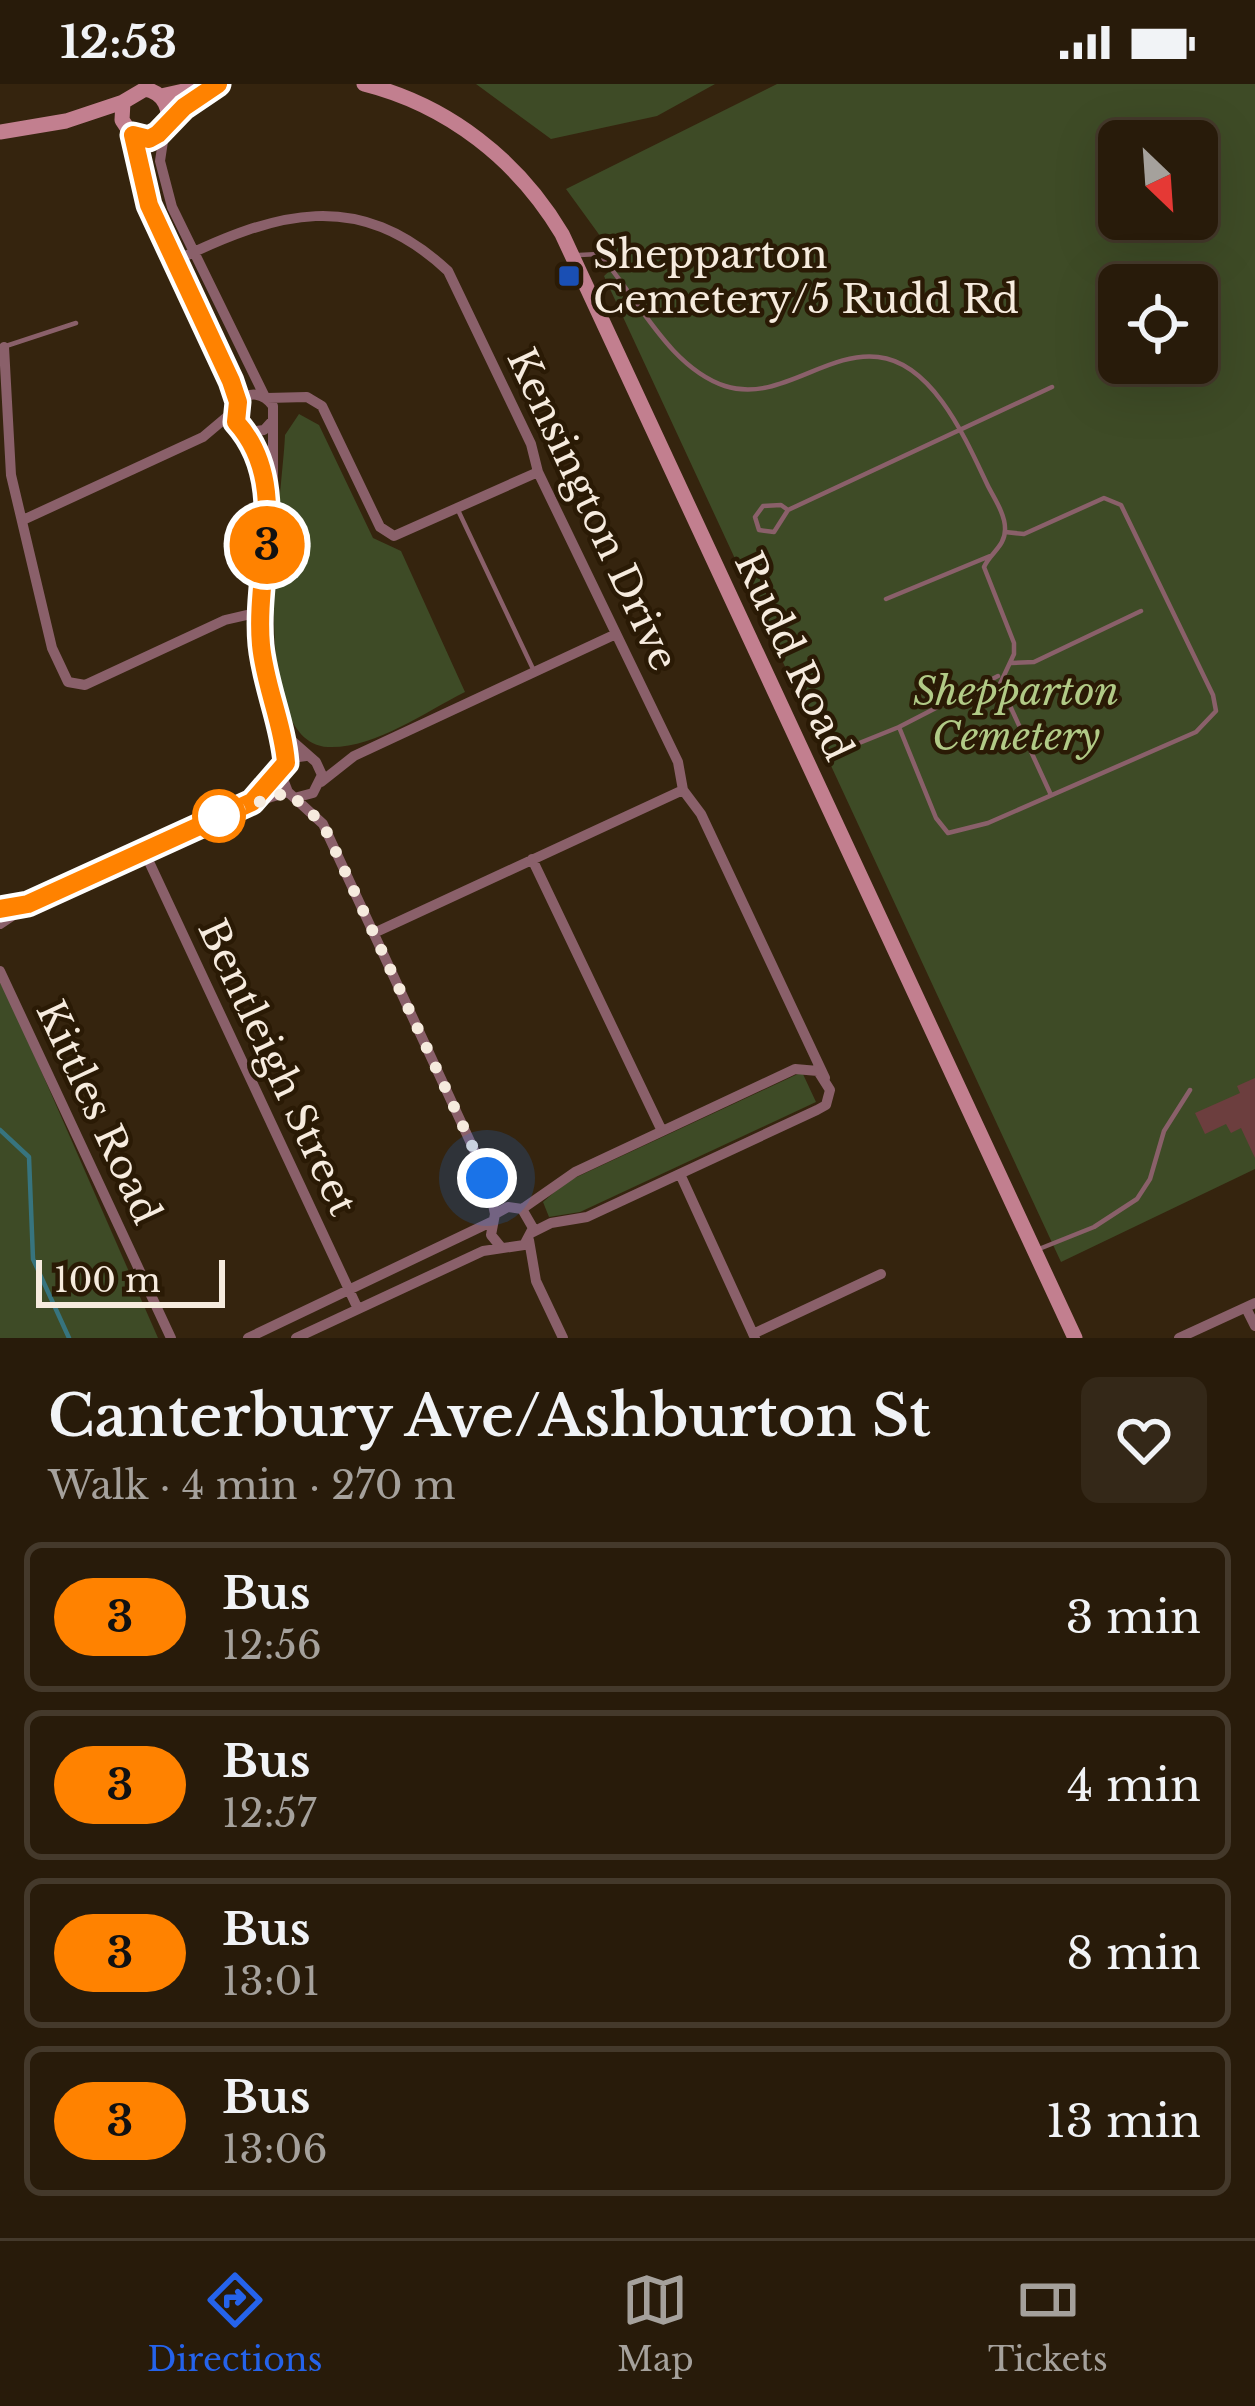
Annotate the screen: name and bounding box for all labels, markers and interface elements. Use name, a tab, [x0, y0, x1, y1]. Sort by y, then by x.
text: 12:53	[60, 14, 177, 70]
north arrow	[1098, 120, 1218, 240]
map controls	[1098, 120, 1218, 384]
place label: Shepparton Cemetery/5 Rudd Rd	[593, 230, 1019, 324]
marker: Shepparton Cemetery/5 Rudd Rd	[556, 263, 582, 289]
button: locate	[1098, 264, 1218, 384]
street label: Kensington Drive	[496, 340, 689, 678]
line badge: 3	[228, 506, 306, 584]
text: 3	[254, 519, 280, 571]
street label: Rudd Road	[724, 544, 863, 768]
park label: Shepparton Cemetery	[913, 667, 1119, 761]
unlabelled marker	[194, 791, 244, 841]
street label: Bentleigh Street	[188, 911, 368, 1223]
street label: Kittles Road	[25, 993, 172, 1232]
your location	[457, 1148, 517, 1208]
scale bar	[36, 1254, 225, 1307]
text: 100 m	[54, 1260, 161, 1301]
button: heart	[1081, 1377, 1207, 1503]
text: Canterbury Ave/Ashburton St	[48, 1381, 931, 1451]
text: Walk · 4 min · 270 m	[48, 1461, 456, 1510]
text: Bus	[222, 1565, 310, 1621]
text: 3 min	[1066, 1589, 1201, 1645]
text: 3	[107, 1591, 133, 1643]
text: 12:56	[222, 1621, 322, 1670]
text: Bus	[222, 1733, 310, 1789]
text: 4 min	[1067, 1757, 1201, 1813]
text: 3	[107, 1759, 133, 1811]
text: 12:57	[222, 1789, 316, 1838]
text: Bus	[222, 1901, 310, 1957]
text: 8 min	[1066, 1925, 1201, 1981]
text: 3	[107, 1927, 133, 1979]
text: 13:01	[222, 1957, 320, 2006]
text: Bus	[222, 2069, 310, 2125]
text: 13 min	[1046, 2093, 1201, 2149]
text: 3	[107, 2095, 133, 2147]
text: 13:06	[222, 2125, 327, 2174]
tab: Directions	[147, 2267, 323, 2380]
tab: Map	[617, 2267, 694, 2380]
tab: Tickets	[988, 2267, 1108, 2380]

